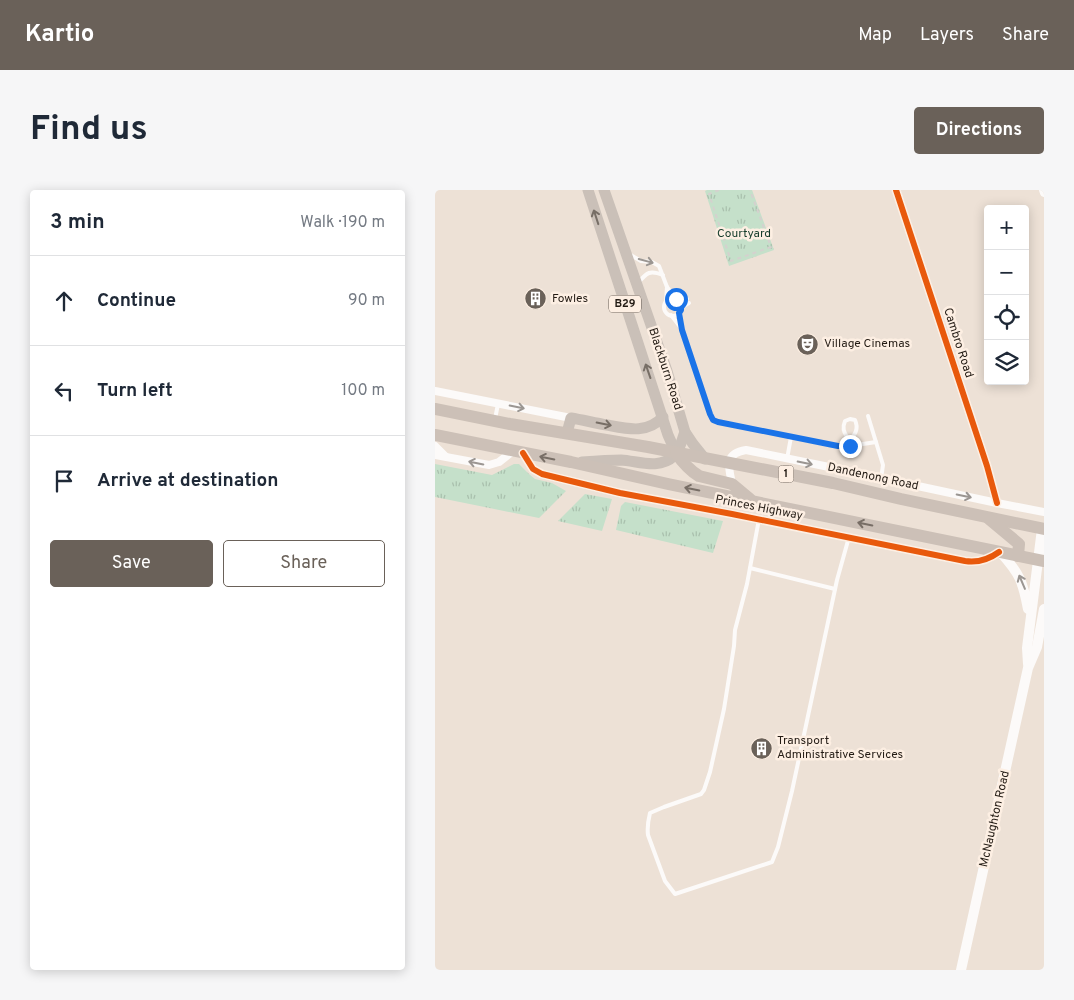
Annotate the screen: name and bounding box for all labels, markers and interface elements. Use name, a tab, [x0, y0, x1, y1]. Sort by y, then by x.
text: Kartio	[25, 20, 94, 50]
text: Map	[858, 24, 892, 47]
text: Layers	[920, 24, 974, 47]
text: Share	[1002, 24, 1049, 47]
button: Directions	[914, 107, 1044, 154]
text: Find us	[30, 108, 148, 152]
map controls	[984, 205, 1029, 385]
button: +	[984, 205, 1029, 250]
text: 3 min	[50, 209, 105, 236]
one-way arrow	[591, 209, 601, 225]
text: Walk · 190 m	[300, 213, 385, 233]
park label: Courtyard	[717, 226, 771, 242]
button: −	[984, 250, 1029, 295]
one-way arrow	[638, 257, 654, 267]
icon: ahead	[50, 287, 78, 315]
building icon: Fowles	[524, 287, 548, 311]
route start	[665, 288, 688, 311]
text: Continue	[97, 289, 176, 313]
text: 90 m	[348, 291, 385, 311]
place label: Fowles	[552, 291, 588, 307]
button: locate	[984, 295, 1029, 340]
road number: B29	[609, 296, 641, 312]
street label: Cambro Road	[939, 306, 977, 380]
street label: Blackburn Road	[644, 326, 686, 412]
theatre icon: Village Cinemas	[796, 332, 820, 356]
place label: Village Cinemas	[824, 336, 910, 352]
button: layers	[984, 340, 1029, 385]
one-way arrow	[642, 363, 652, 379]
icon: left	[50, 377, 78, 405]
text: Turn left	[97, 379, 173, 403]
text: 100 m	[341, 381, 385, 401]
one-way arrow	[509, 403, 525, 413]
one-way arrow	[595, 420, 611, 430]
route end	[839, 435, 862, 458]
one-way arrow	[539, 452, 555, 462]
one-way arrow	[468, 458, 484, 468]
one-way arrow	[797, 458, 813, 468]
street label: Dandenong Road	[826, 460, 920, 494]
road number: 1	[779, 466, 793, 482]
icon: arrive	[50, 467, 78, 495]
text: Arrive at destination	[97, 469, 278, 493]
one-way arrow	[685, 484, 701, 494]
street label: Princes Highway	[714, 492, 804, 524]
one-way arrow	[956, 492, 972, 502]
one-way arrow	[858, 519, 874, 528]
button: Save	[50, 540, 213, 587]
button: Share	[223, 540, 385, 587]
one-way arrow	[1016, 575, 1026, 590]
place label: Transport Administrative Services	[777, 733, 903, 763]
building icon: Transport Administrative Services	[749, 736, 773, 760]
street label: McNaughton Road	[976, 769, 1014, 869]

